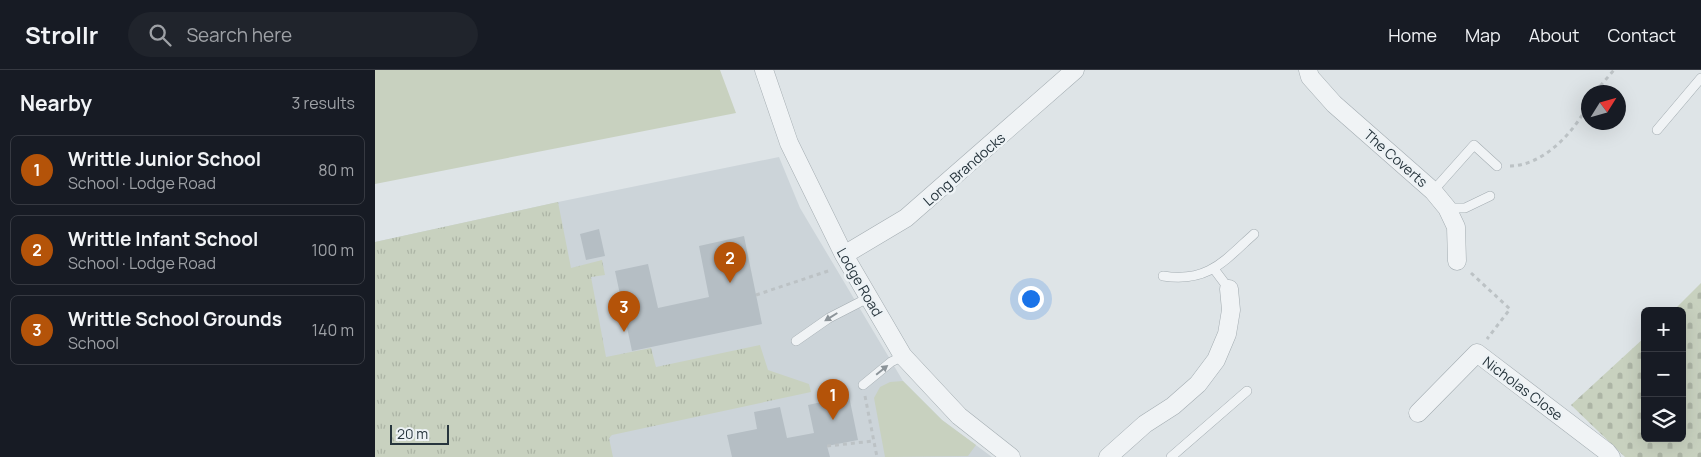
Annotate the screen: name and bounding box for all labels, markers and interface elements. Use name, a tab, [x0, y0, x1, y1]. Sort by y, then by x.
search box	[128, 12, 478, 57]
text: Strollr	[25, 18, 98, 51]
icon: search	[146, 21, 174, 49]
text: Search here	[186, 22, 292, 48]
text: Home	[1388, 23, 1437, 47]
text: Map	[1465, 23, 1501, 47]
text: About	[1529, 23, 1579, 47]
text: Contact	[1607, 23, 1676, 47]
north arrow	[1581, 85, 1626, 130]
text: Nearby	[20, 89, 92, 117]
text: 3 results	[292, 92, 355, 114]
street label: The Coverts	[1360, 125, 1432, 191]
street label: Long Brandocks	[919, 128, 1009, 210]
text: Writtle Junior School	[68, 146, 261, 172]
text: 1	[33, 159, 41, 181]
text: 80 m	[318, 159, 354, 181]
text: School · Lodge Road	[68, 172, 216, 194]
text: Writtle Infant School	[68, 226, 258, 252]
text: 2	[32, 239, 42, 261]
text: 100 m	[311, 239, 354, 261]
pin: 2	[714, 242, 746, 283]
street label: Lodge Road	[833, 244, 887, 320]
text: School · Lodge Road	[68, 252, 216, 274]
your location	[1018, 286, 1044, 312]
pin: 3	[608, 291, 640, 332]
text: Writtle School Grounds	[68, 306, 282, 332]
map controls	[1641, 307, 1686, 442]
button: +	[1641, 307, 1686, 352]
one-way arrow	[825, 313, 838, 322]
text: 3	[32, 319, 42, 341]
text: 140 m	[312, 319, 354, 341]
text: School	[68, 332, 119, 354]
street label: Nicholas Close	[1479, 352, 1567, 424]
button: −	[1641, 352, 1686, 397]
one-way arrow	[875, 364, 888, 375]
pin: 1	[817, 379, 849, 420]
button: layers	[1641, 397, 1686, 442]
scale bar	[390, 422, 449, 445]
text: 20 m	[397, 424, 428, 443]

